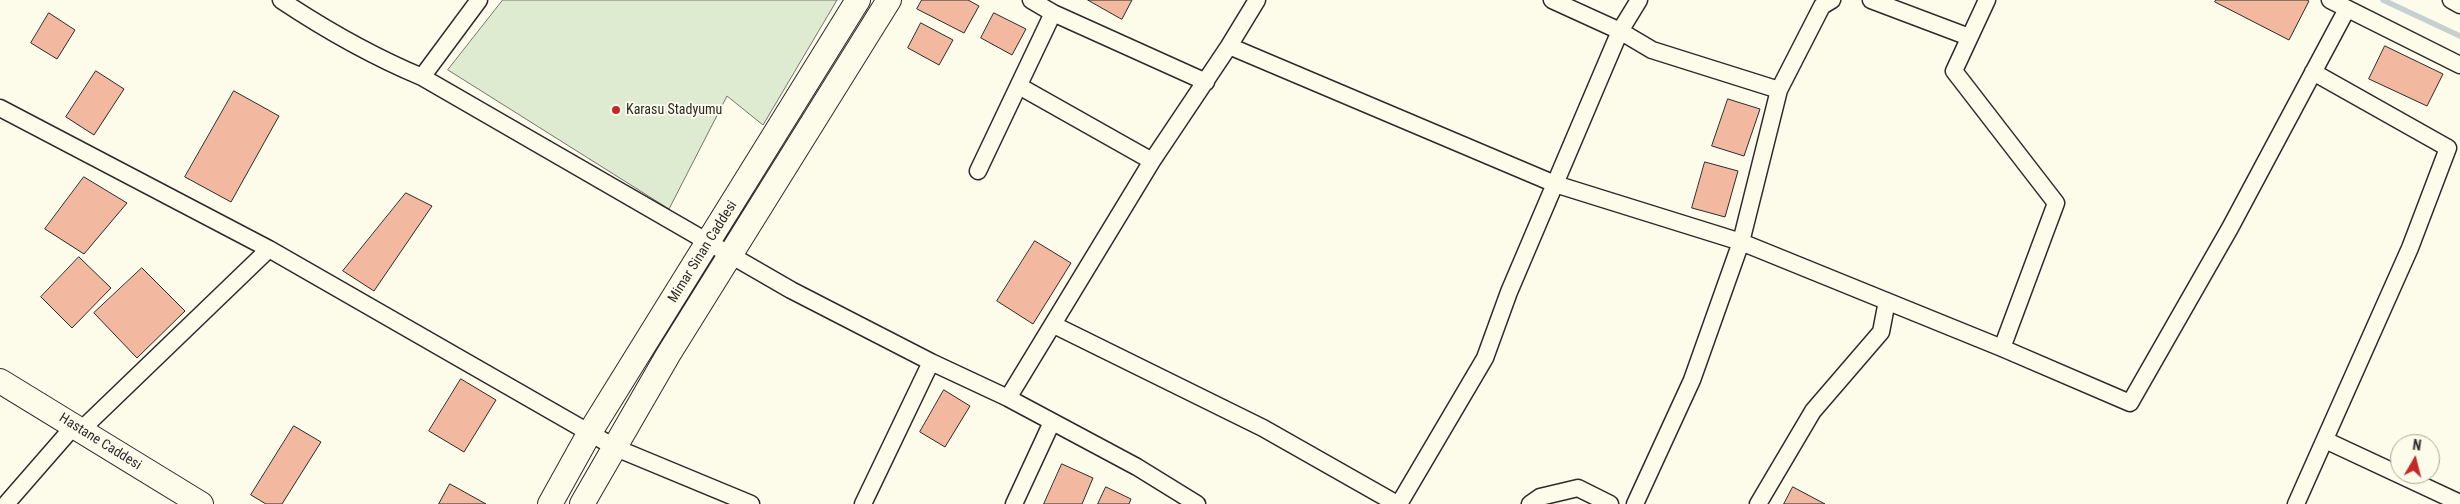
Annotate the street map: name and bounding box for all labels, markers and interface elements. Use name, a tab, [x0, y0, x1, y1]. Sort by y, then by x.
place label: Karasu Stadyumu	[626, 102, 722, 118]
marker: Karasu Stadyumu	[610, 104, 622, 116]
street label: Mimar Sinan Caddesi	[665, 198, 741, 306]
street label: Hastane Caddesi	[56, 410, 144, 474]
north arrow	[2390, 434, 2440, 484]
text: N	[2412, 437, 2422, 454]

